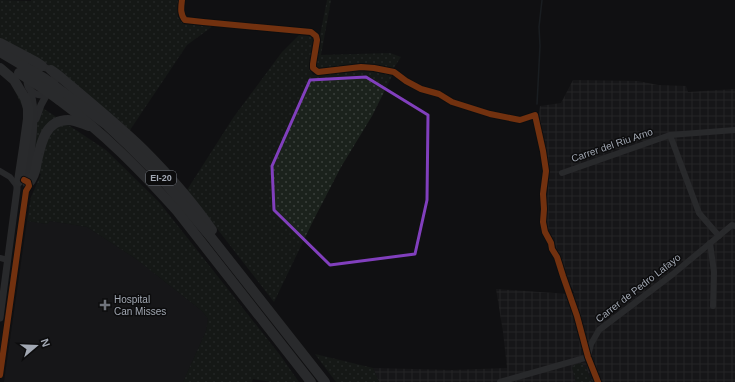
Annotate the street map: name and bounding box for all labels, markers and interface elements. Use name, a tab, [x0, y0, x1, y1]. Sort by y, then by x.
street label: Carrer del Riu Arno	[570, 126, 655, 164]
road number: EI-20	[146, 171, 176, 185]
street label: Carrer de Pedro Lafayo	[593, 251, 683, 325]
place label: Hospital Can Misses	[114, 294, 166, 317]
marker: Hospital Can Misses	[99, 299, 111, 311]
north arrow	[16, 326, 56, 366]
text: N	[38, 337, 52, 349]

